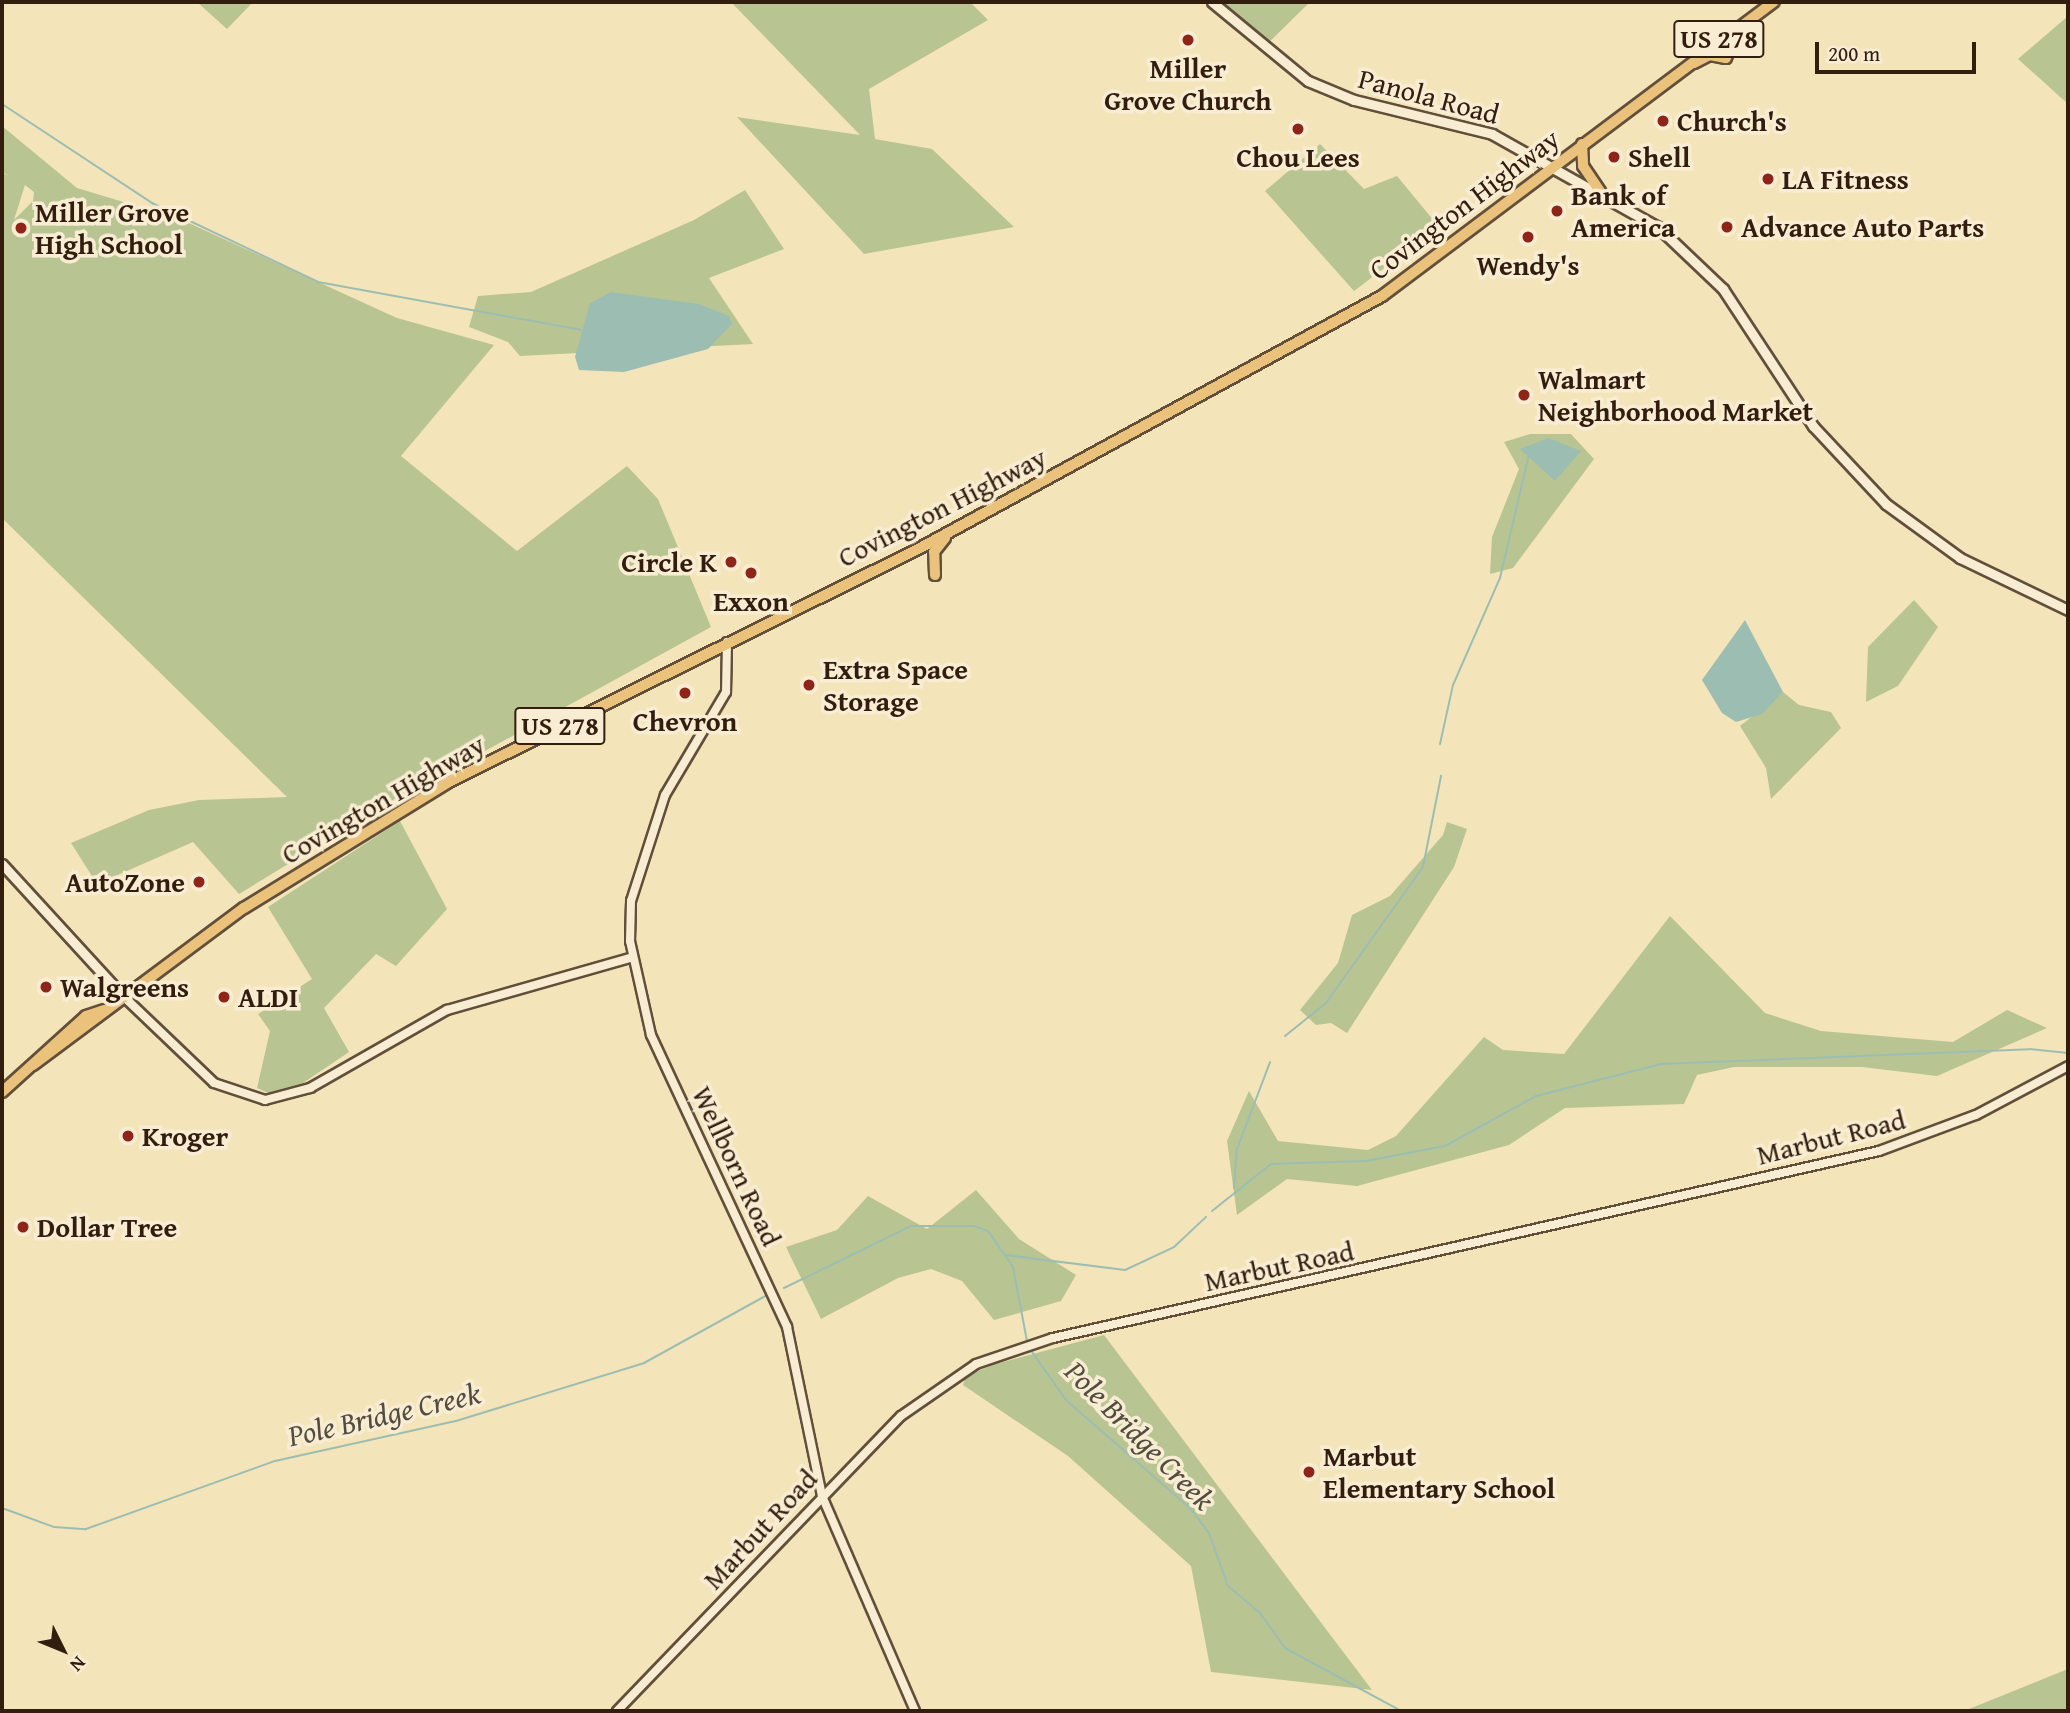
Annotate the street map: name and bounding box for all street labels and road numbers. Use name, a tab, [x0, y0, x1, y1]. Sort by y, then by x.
road number: US 278	[1672, 16, 1766, 61]
street label: Panola Road	[1355, 61, 1503, 131]
street label: Covington Highway	[1362, 122, 1566, 286]
street label: Covington Highway	[832, 440, 1052, 574]
road number: US 278	[513, 704, 607, 748]
street label: Covington Highway	[275, 727, 491, 871]
street label: Wellborn Road	[685, 1081, 789, 1251]
street label: Marbut Road	[1753, 1102, 1909, 1172]
street label: Marbut Road	[1201, 1234, 1357, 1298]
street label: Marbut Road	[696, 1462, 824, 1596]

